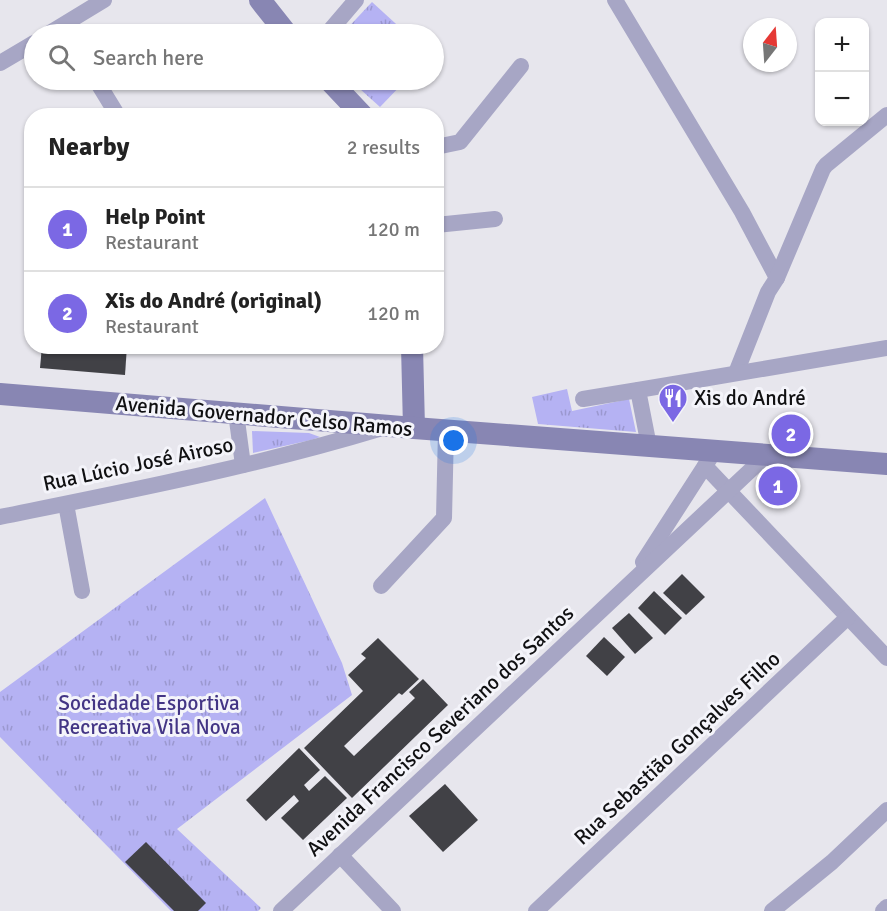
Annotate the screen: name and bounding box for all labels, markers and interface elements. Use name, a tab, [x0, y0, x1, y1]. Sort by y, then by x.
north arrow	[743, 18, 797, 72]
map controls	[815, 18, 869, 126]
button: +	[815, 18, 869, 72]
search box	[24, 24, 444, 90]
icon: search	[45, 41, 78, 74]
text: Search here	[93, 44, 204, 71]
button: −	[815, 72, 869, 126]
text: Nearby	[48, 131, 129, 163]
text: 2 results	[347, 135, 420, 160]
text: Help Point	[105, 203, 205, 230]
text: 1	[62, 217, 73, 242]
text: 120 m	[367, 217, 420, 242]
text: Restaurant	[105, 230, 199, 255]
text: Xis do André (original)	[105, 287, 322, 314]
text: 2	[62, 301, 73, 326]
text: 120 m	[367, 301, 420, 326]
text: Restaurant	[105, 314, 199, 339]
restaurant icon: Xis do André	[657, 382, 689, 424]
place label: Xis do André	[694, 385, 806, 411]
street label: Avenida Governador Celso Ramos	[115, 390, 413, 442]
pin: 2	[772, 412, 810, 456]
your location	[439, 426, 468, 455]
street label: Rua Lúcio José Airoso	[41, 431, 235, 497]
pin: 1	[758, 464, 798, 508]
street label: Avenida Francisco Severiano dos Santos	[301, 600, 579, 862]
street label: Rua Sebastião Gonçalves Filho	[569, 646, 785, 850]
park label: Sociedade Esportiva Recreativa Vila Nova	[57, 690, 241, 740]

